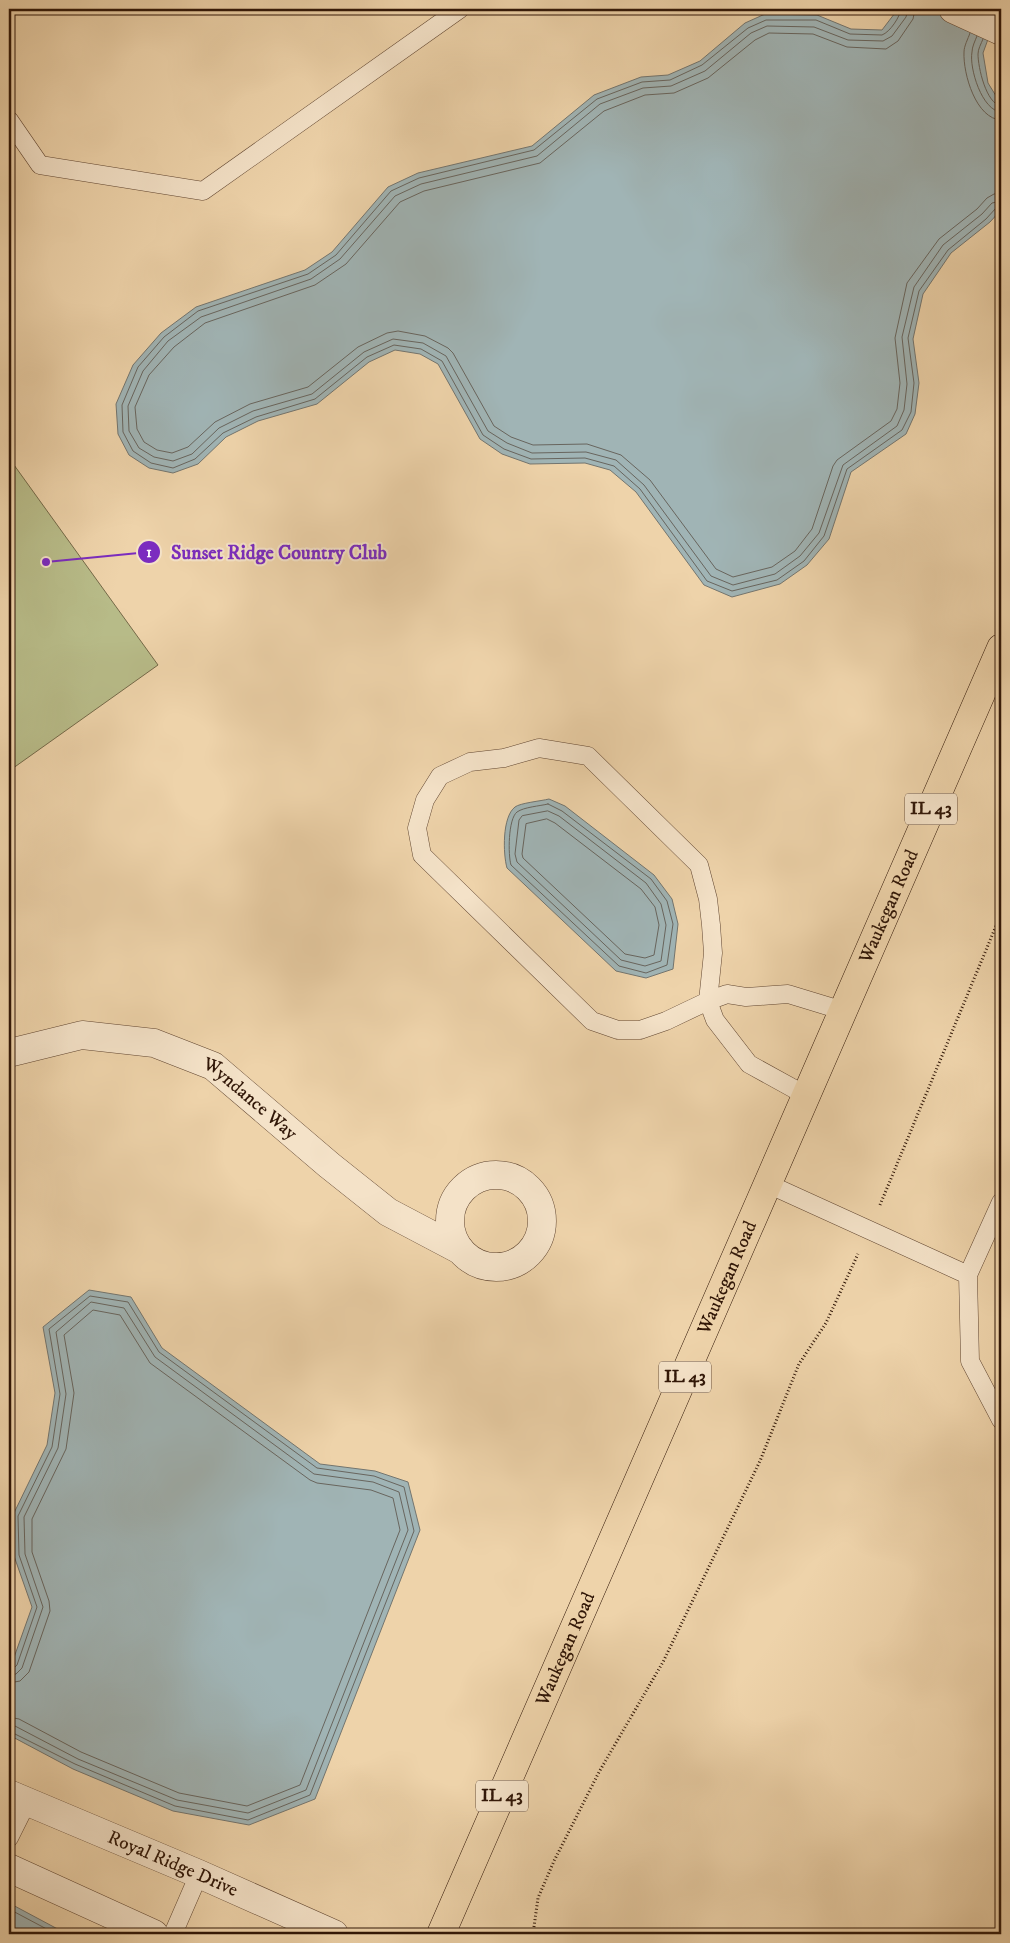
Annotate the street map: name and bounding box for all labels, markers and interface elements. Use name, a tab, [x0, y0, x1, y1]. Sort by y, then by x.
callout: Sunset Ridge Country Club	[136, 534, 397, 569]
text: Sunset Ridge Country Club	[171, 541, 388, 566]
text: 1	[146, 543, 152, 562]
road number: IL 43	[905, 794, 957, 824]
street label: Waukegan Road	[853, 845, 924, 967]
street label: Wyndance Way	[199, 1052, 303, 1145]
street label: Waukegan Road	[692, 1217, 762, 1339]
road number: IL 43	[659, 1361, 711, 1392]
street label: Waukegan Road	[530, 1588, 600, 1710]
road number: IL 43	[476, 1780, 528, 1812]
street label: Royal Ridge Drive	[104, 1825, 242, 1901]

